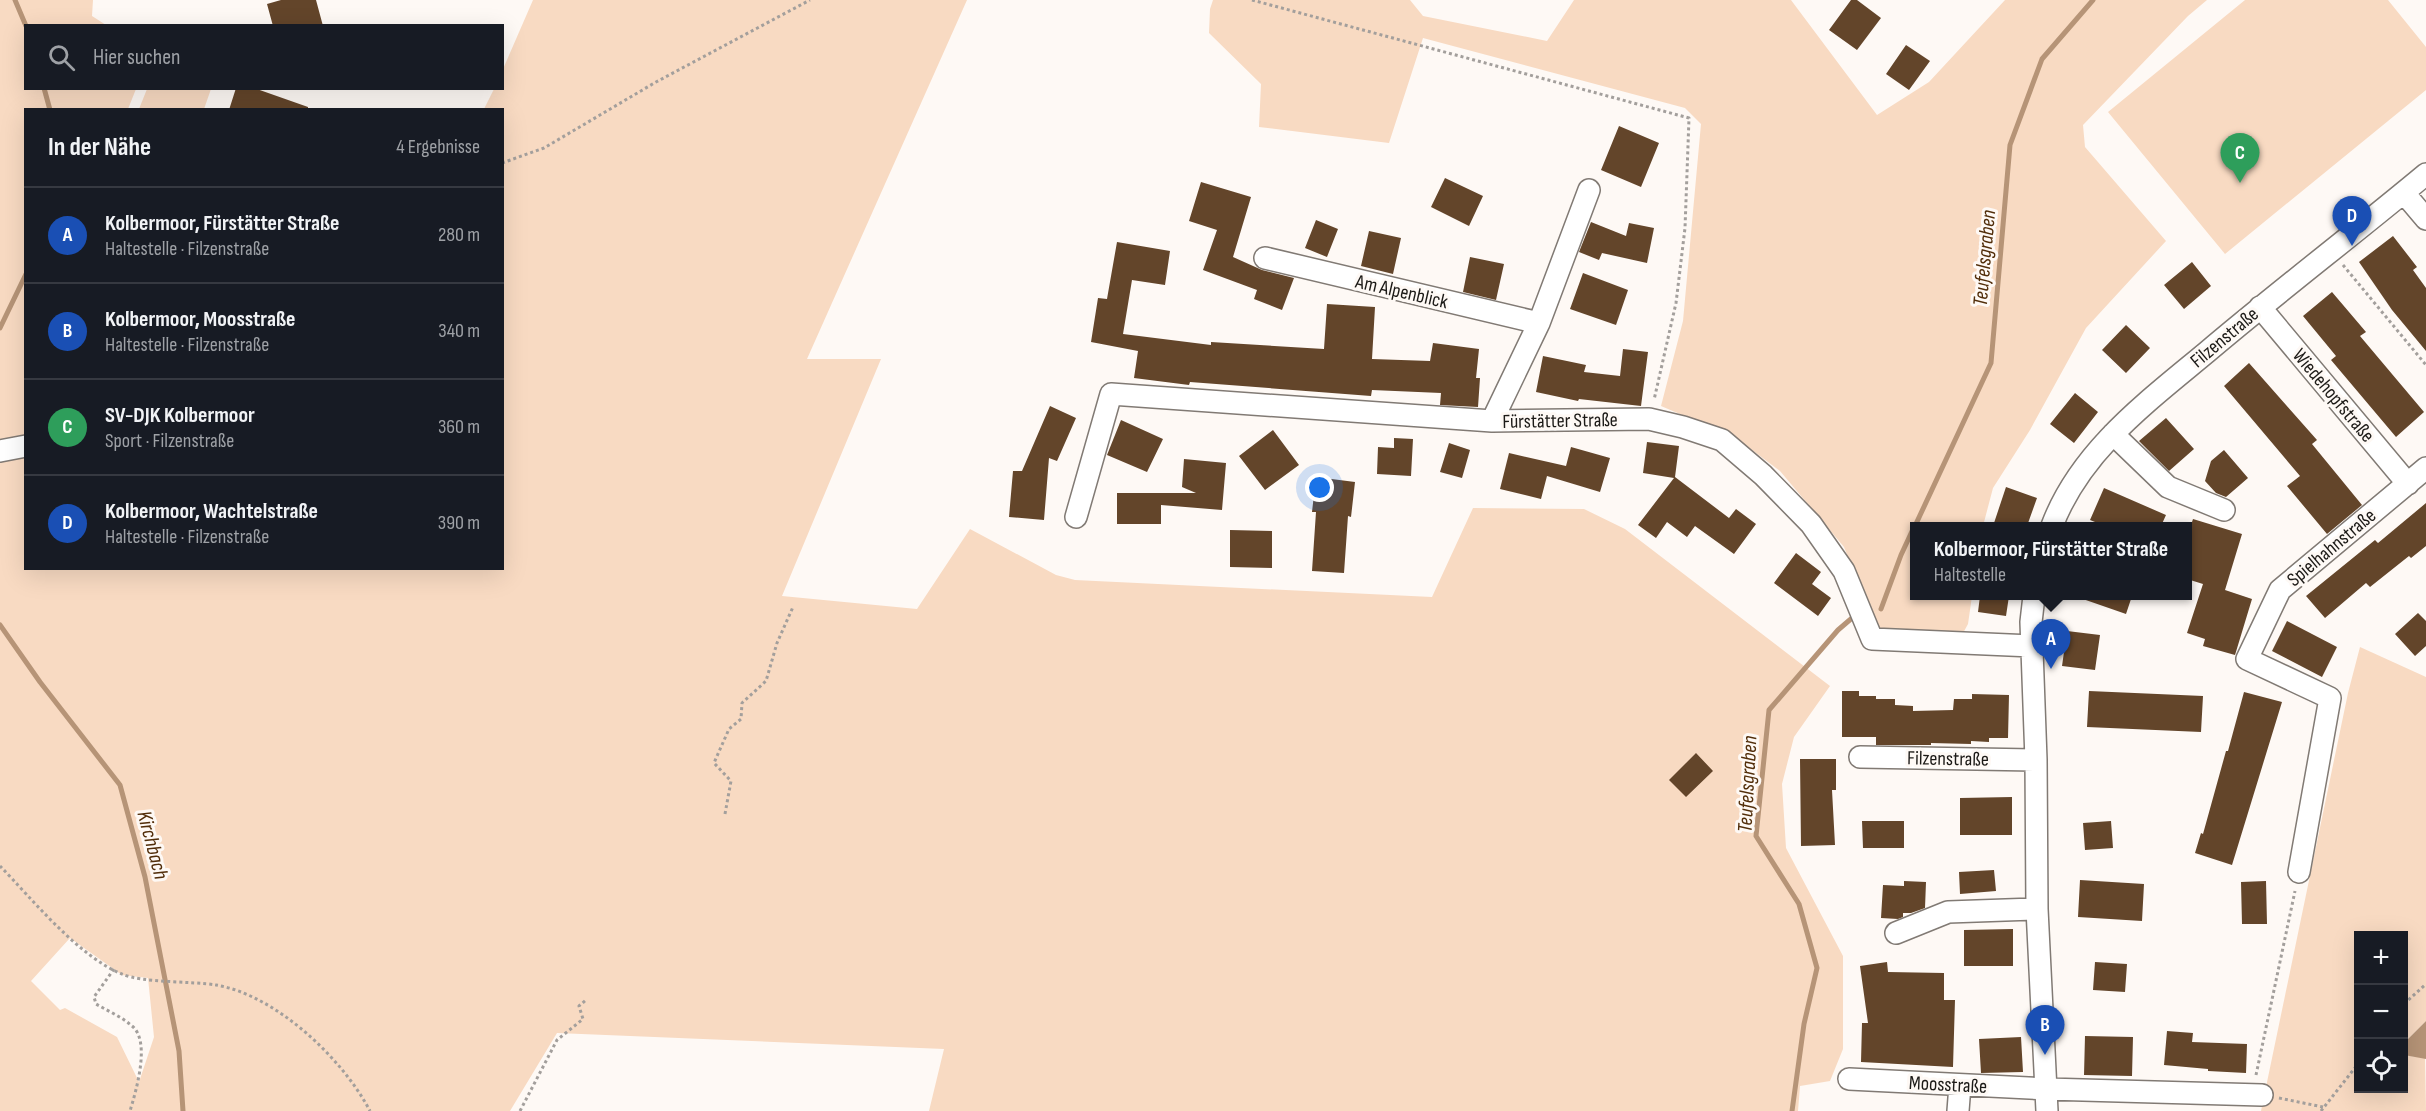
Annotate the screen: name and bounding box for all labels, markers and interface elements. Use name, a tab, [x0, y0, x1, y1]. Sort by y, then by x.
search box	[24, 24, 504, 90]
icon: search	[45, 41, 78, 74]
text: Hier suchen	[93, 44, 181, 71]
text: In der Nähe	[48, 132, 151, 163]
pin: C	[2220, 134, 2260, 183]
text: 4 Ergebnisse	[396, 135, 480, 159]
pin: D	[2332, 196, 2372, 246]
water label: Teufelsgraben	[1968, 209, 2001, 307]
text: Kolbermoor, Fürstätter Straße	[105, 210, 339, 237]
text: A	[63, 223, 72, 247]
text: 280 m	[438, 223, 480, 247]
text: Haltestelle · Filzenstraße	[105, 237, 269, 261]
street label: Am Alpenblick	[1352, 269, 1451, 314]
street label: Filzenstraße	[2186, 302, 2264, 373]
text: Kolbermoor, Moosstraße	[105, 306, 295, 333]
text: B	[63, 319, 72, 343]
text: 340 m	[438, 319, 480, 343]
text: Haltestelle · Filzenstraße	[105, 333, 269, 357]
street label: Wiedehopfstraße	[2287, 344, 2379, 447]
text: SV-DJK Kolbermoor	[105, 402, 255, 429]
street label: Fürstätter Straße	[1502, 408, 1618, 434]
text: C	[62, 415, 73, 439]
text: 360 m	[438, 415, 480, 439]
text: Sport · Filzenstraße	[105, 429, 234, 453]
your location	[1305, 473, 1334, 502]
text: Kolbermoor, Wachtelstraße	[105, 498, 318, 525]
street label: Spielhahnstraße	[2282, 504, 2381, 592]
text: D	[62, 511, 73, 535]
text: 390 m	[438, 511, 480, 535]
popup	[1910, 522, 2192, 600]
text: Haltestelle · Filzenstraße	[105, 525, 269, 549]
text: Kolbermoor, Fürstätter Straße	[1934, 536, 2168, 563]
text: Haltestelle	[1934, 563, 2006, 587]
pin: A	[2032, 620, 2070, 669]
water label: Teufelsgraben	[1732, 735, 1763, 833]
street label: Filzenstraße	[1907, 746, 1989, 772]
water label: Kirchbach	[131, 808, 174, 882]
map controls	[2354, 931, 2408, 1093]
button: +	[2354, 931, 2408, 985]
button: −	[2354, 985, 2408, 1039]
pin: B	[2026, 1006, 2064, 1055]
button: locate	[2354, 1039, 2408, 1093]
street label: Moosstraße	[1908, 1071, 1988, 1099]

